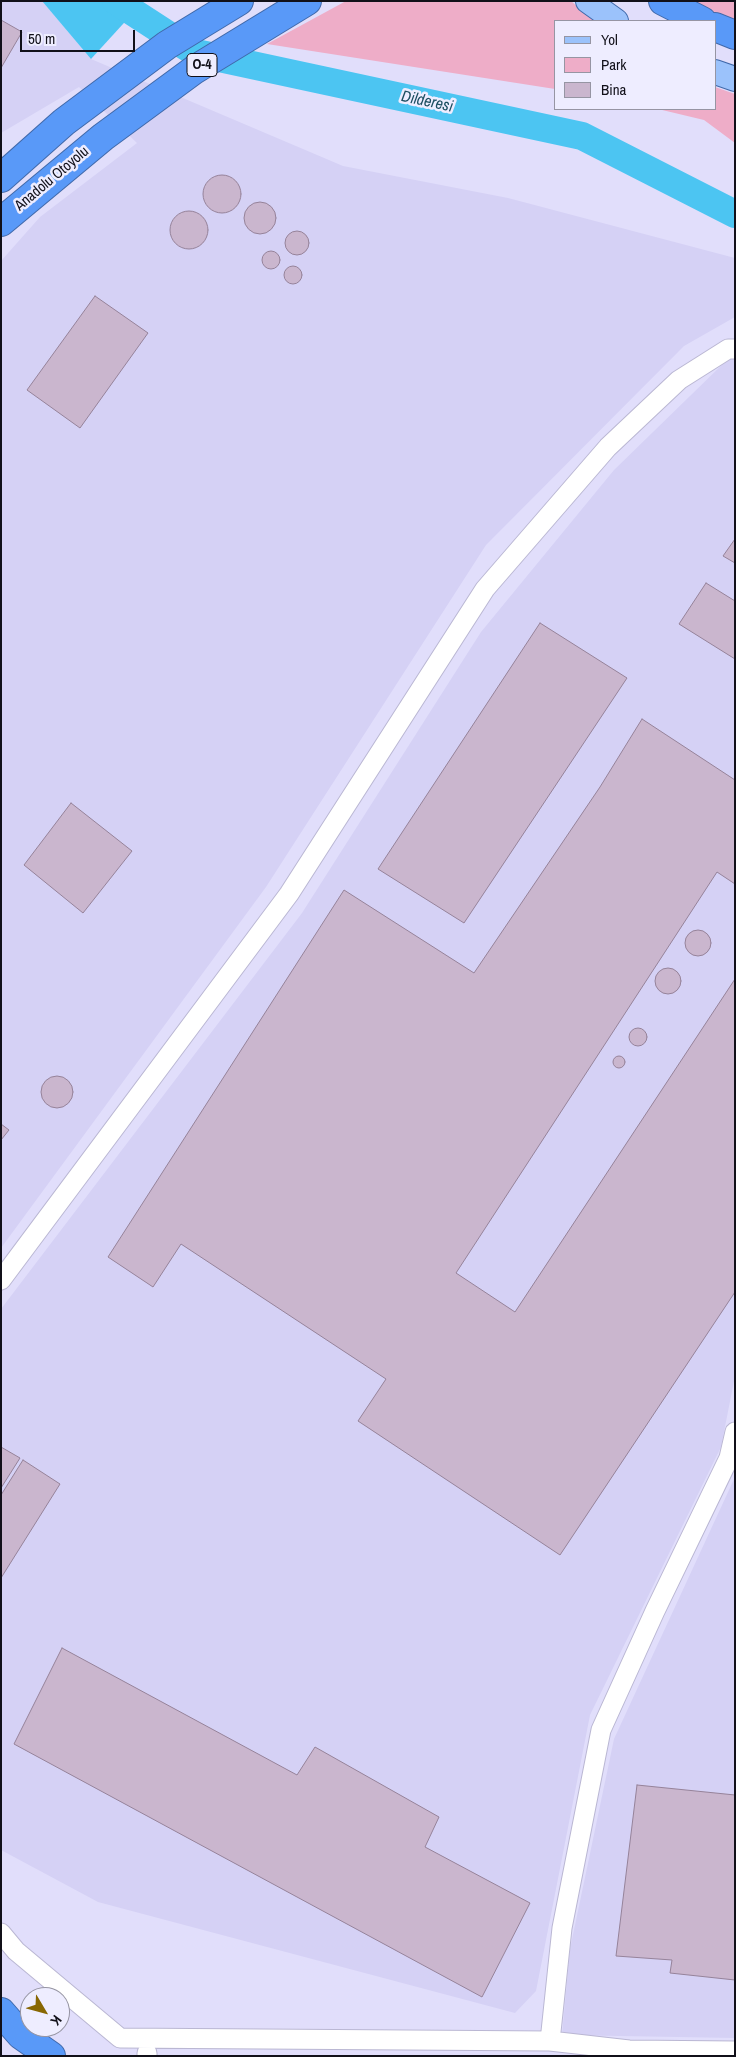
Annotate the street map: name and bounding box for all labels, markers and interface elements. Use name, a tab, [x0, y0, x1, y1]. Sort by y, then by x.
scale bar	[22, 20, 138, 52]
legend	[554, 20, 716, 110]
text: 50 m	[28, 28, 55, 49]
text: Yol	[601, 29, 618, 50]
road number: O-4	[187, 54, 217, 76]
text: Park	[601, 54, 626, 75]
text: Bina	[601, 79, 626, 100]
water label: Dilderesi	[399, 87, 455, 117]
street label: Anadolu Otoyolu	[11, 143, 93, 215]
north arrow	[20, 1987, 70, 2037]
text: K	[47, 2012, 66, 2029]

